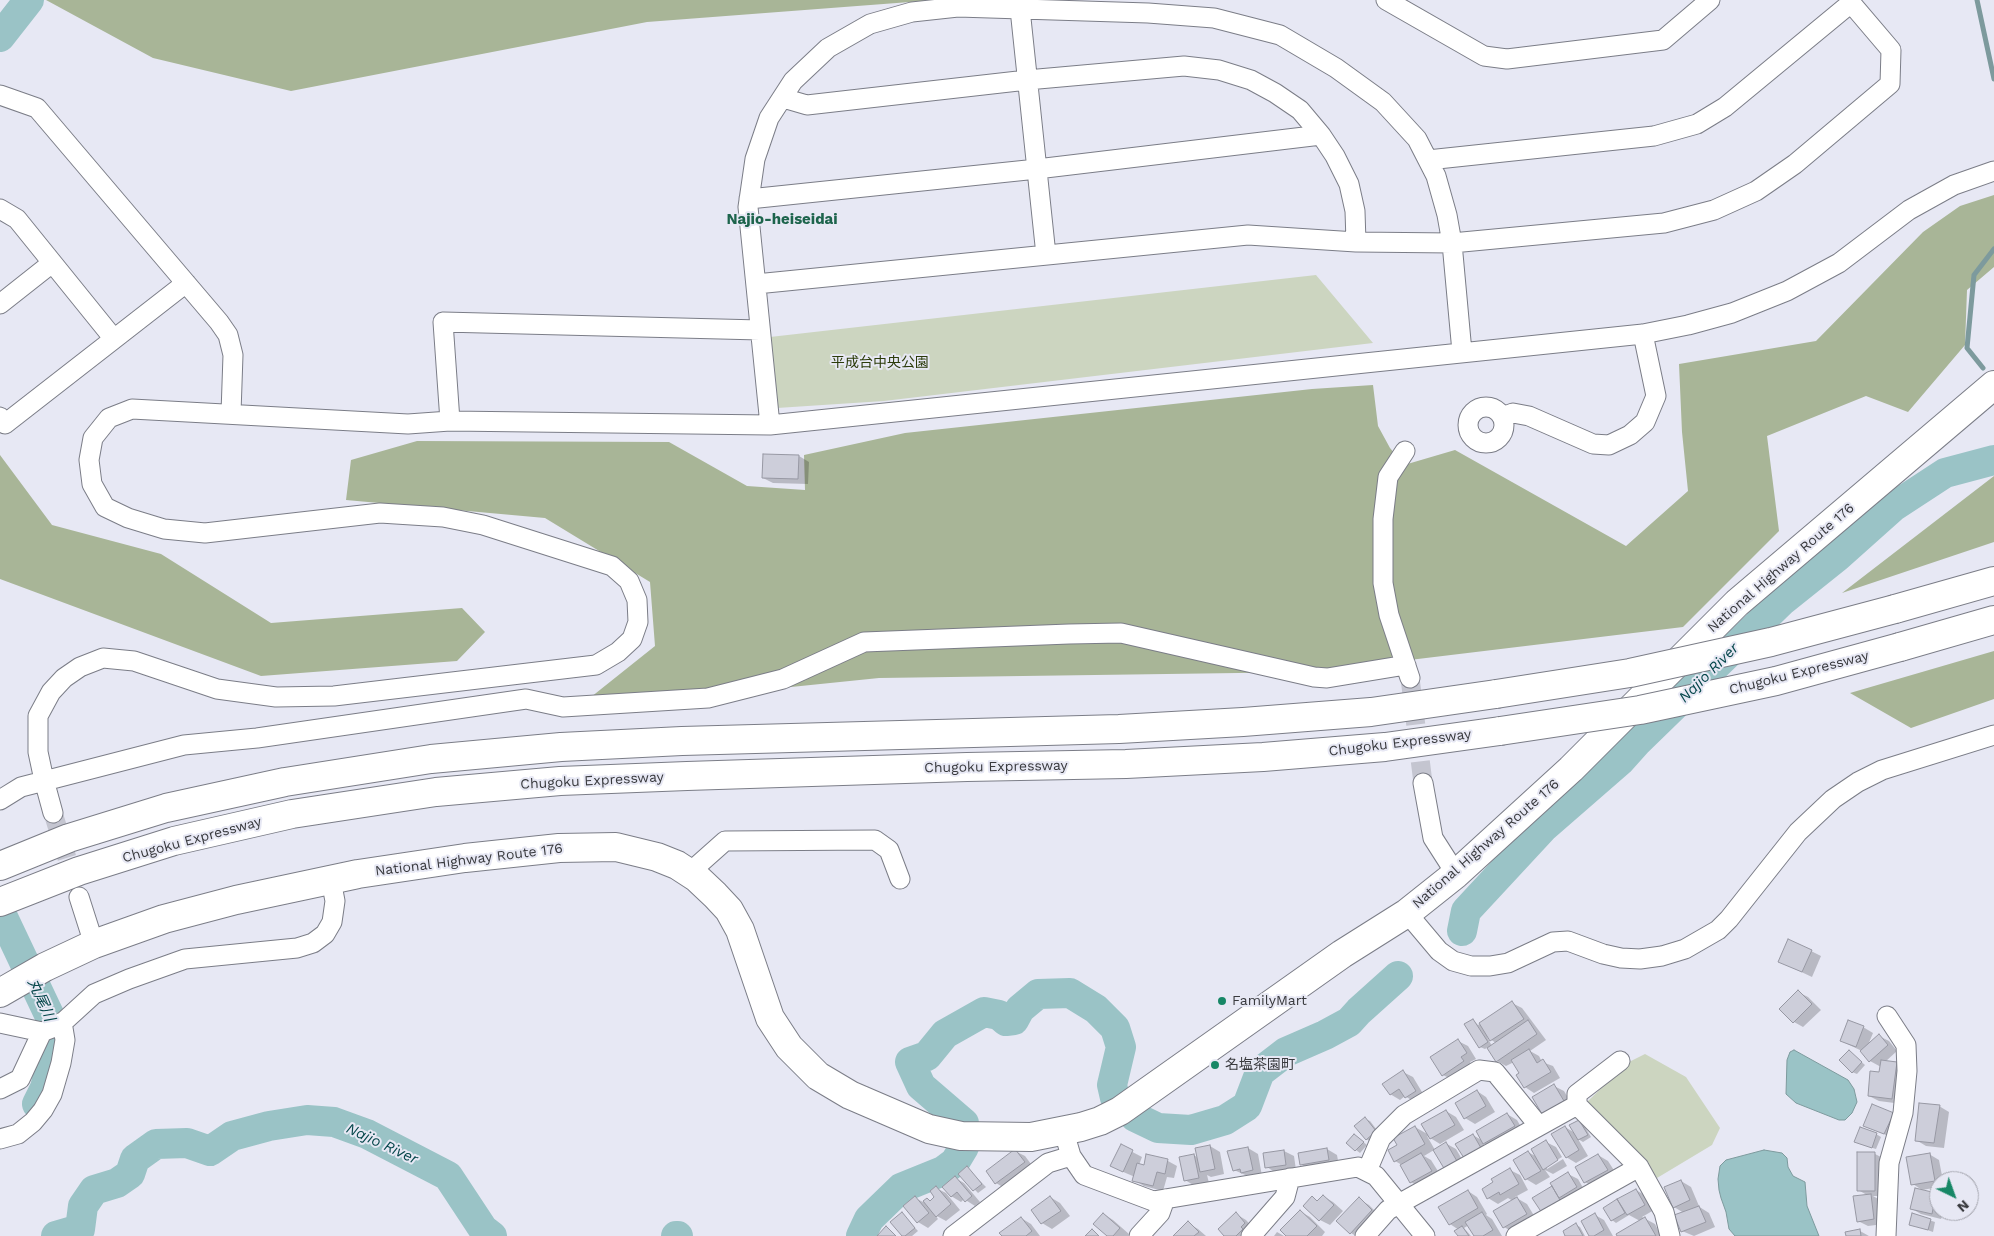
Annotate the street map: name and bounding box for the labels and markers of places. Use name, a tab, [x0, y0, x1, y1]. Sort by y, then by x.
place label: FamilyMart	[1232, 993, 1307, 1009]
marker: FamilyMart	[1216, 995, 1228, 1007]
place label: 名塩茶園町	[1225, 1057, 1295, 1073]
marker: 名塩茶園町	[1209, 1059, 1221, 1071]

